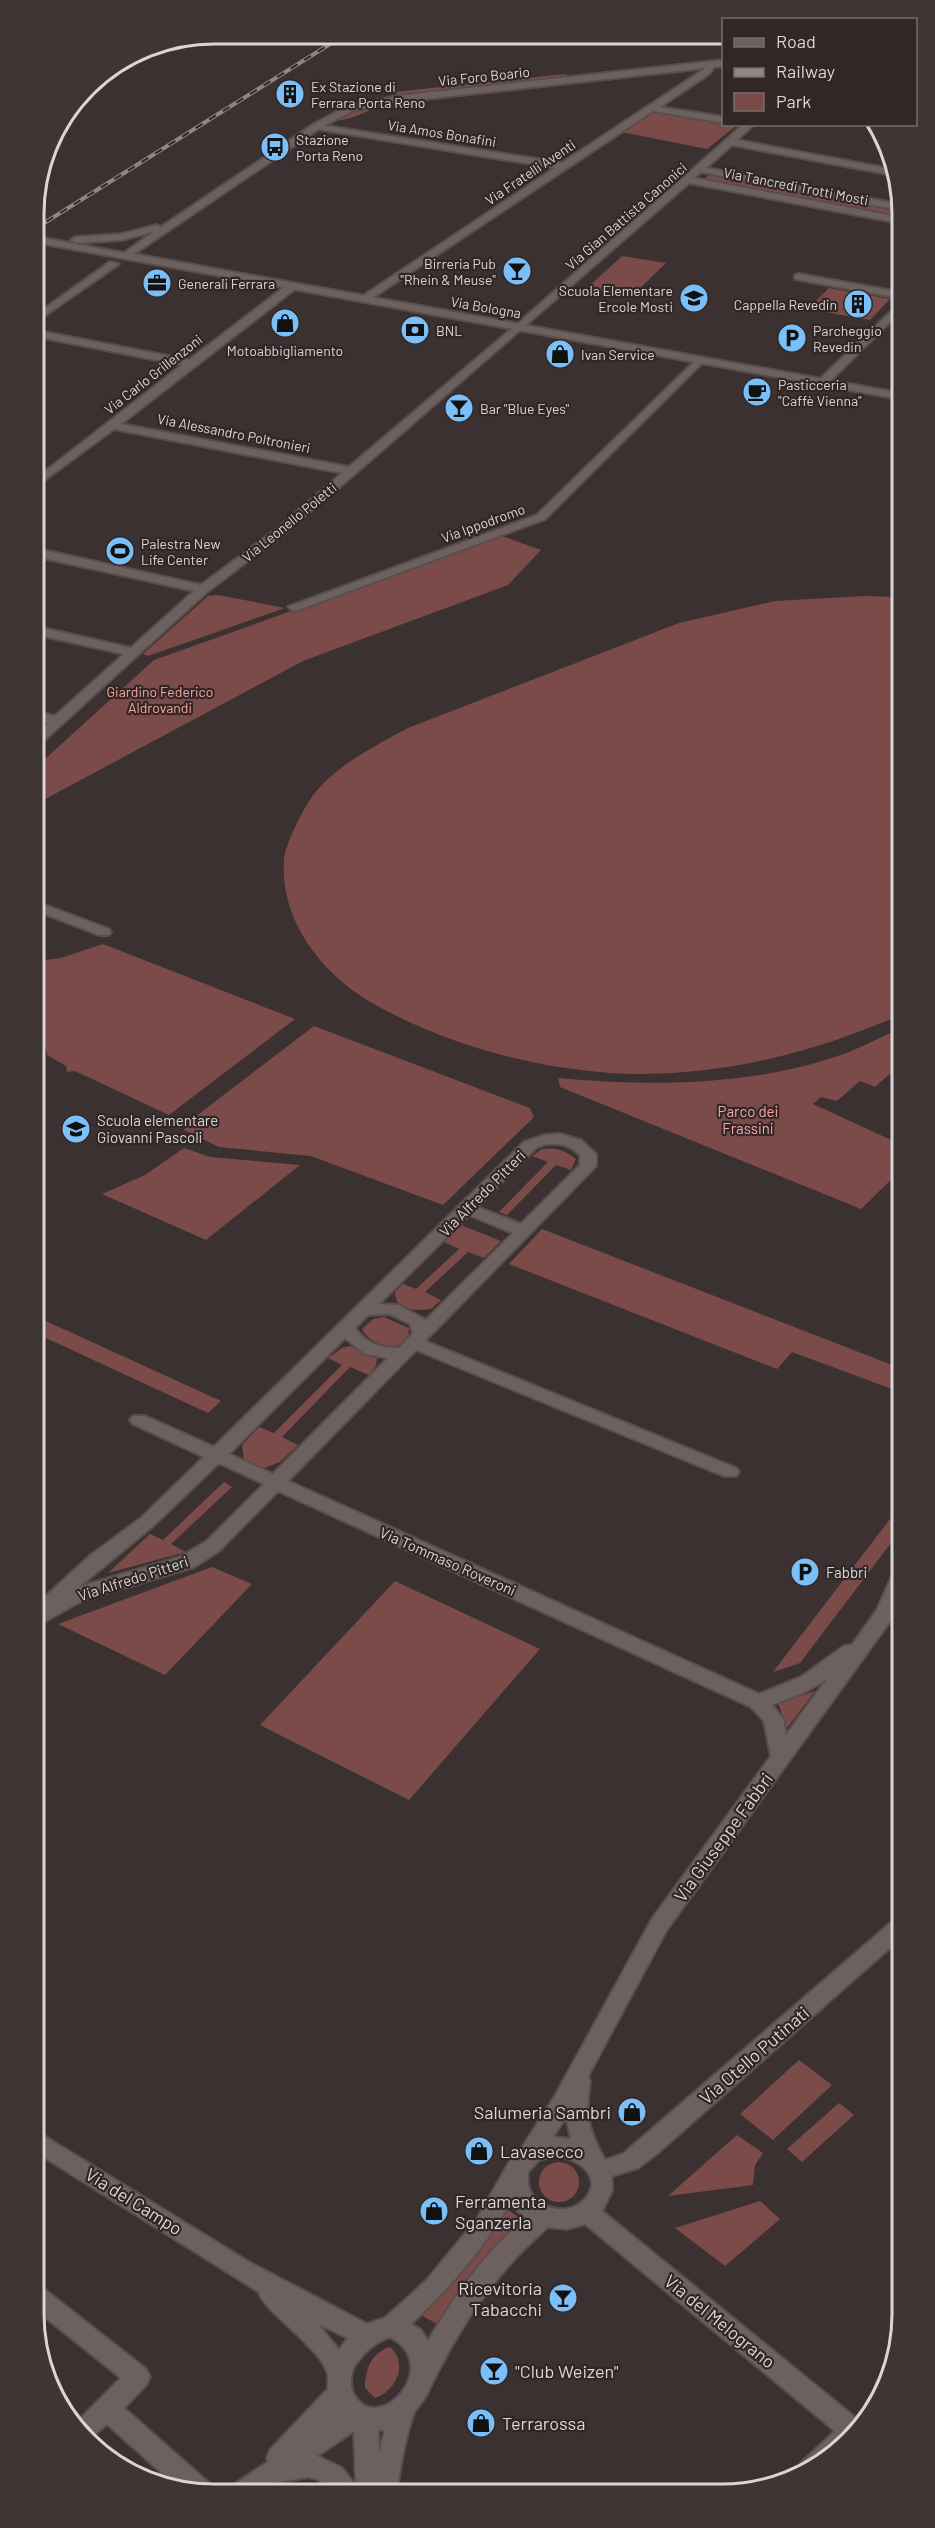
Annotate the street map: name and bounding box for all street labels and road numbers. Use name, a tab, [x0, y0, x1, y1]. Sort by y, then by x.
street label: Via Foro Boario	[437, 63, 531, 89]
street label: Via Amos Bonafini	[386, 116, 498, 150]
street label: Via Fratelli Aventi	[482, 136, 578, 208]
street label: Via Gian Battista Canonici	[562, 159, 690, 273]
street label: Via Tancredi Trotti Mosti	[722, 164, 870, 208]
street label: Via Bologna	[449, 292, 523, 322]
street label: Via Carlo Grillenzoni	[101, 330, 205, 418]
street label: Via Alessandro Poltronieri	[156, 410, 312, 456]
street label: Via Leonello Poletti	[238, 479, 340, 565]
street label: Via Ippodromo	[439, 500, 527, 546]
street label: Via Alfredo Pitteri	[435, 1146, 529, 1240]
street label: Via Tommaso Roveroni	[377, 1523, 519, 1599]
street label: Via Alfredo Pitteri	[76, 1552, 190, 1604]
street label: Via Giuseppe Fabbri	[669, 1768, 777, 1906]
street label: Via Otello Putinati	[695, 2001, 813, 2109]
street label: Via del Campo	[82, 2163, 186, 2239]
street label: Via del Melograno	[660, 2270, 780, 2372]

